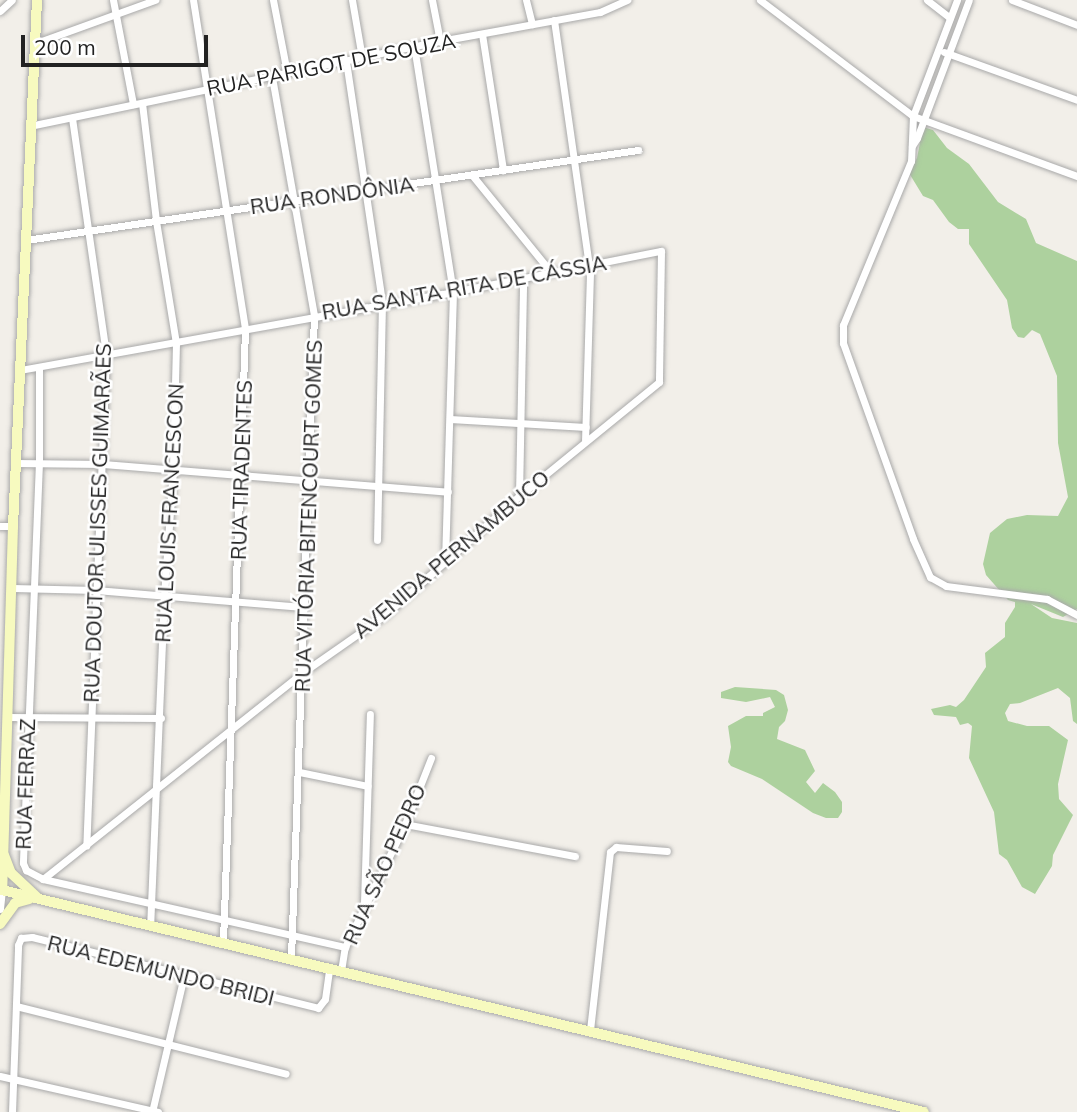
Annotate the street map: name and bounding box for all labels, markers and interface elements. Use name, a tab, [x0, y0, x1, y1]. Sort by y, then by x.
scale bar	[24, 21, 212, 65]
street label: RUA PARIGOT DE SOUZA	[204, 28, 458, 100]
text: 200 m	[34, 34, 96, 60]
street label: RUA RONDÔNIA	[248, 171, 416, 219]
street label: RUA SANTA RITA DE CÁSSIA	[320, 250, 608, 324]
street label: RUA VITÓRIA BITENCOURT GOMES	[289, 339, 327, 693]
street label: RUA DOUTOR ULISSES GUIMARÃES	[78, 343, 116, 703]
street label: RUA TIRADENTES	[225, 380, 257, 560]
street label: RUA LOUIS FRANCESCON	[150, 383, 188, 643]
street label: AVENIDA PERNAMBUCO	[348, 465, 554, 643]
street label: RUA FERRAZ	[10, 718, 40, 850]
street label: RUA SÃO PEDRO	[337, 780, 431, 948]
street label: RUA EDEMUNDO BRIDI	[45, 930, 277, 1010]

